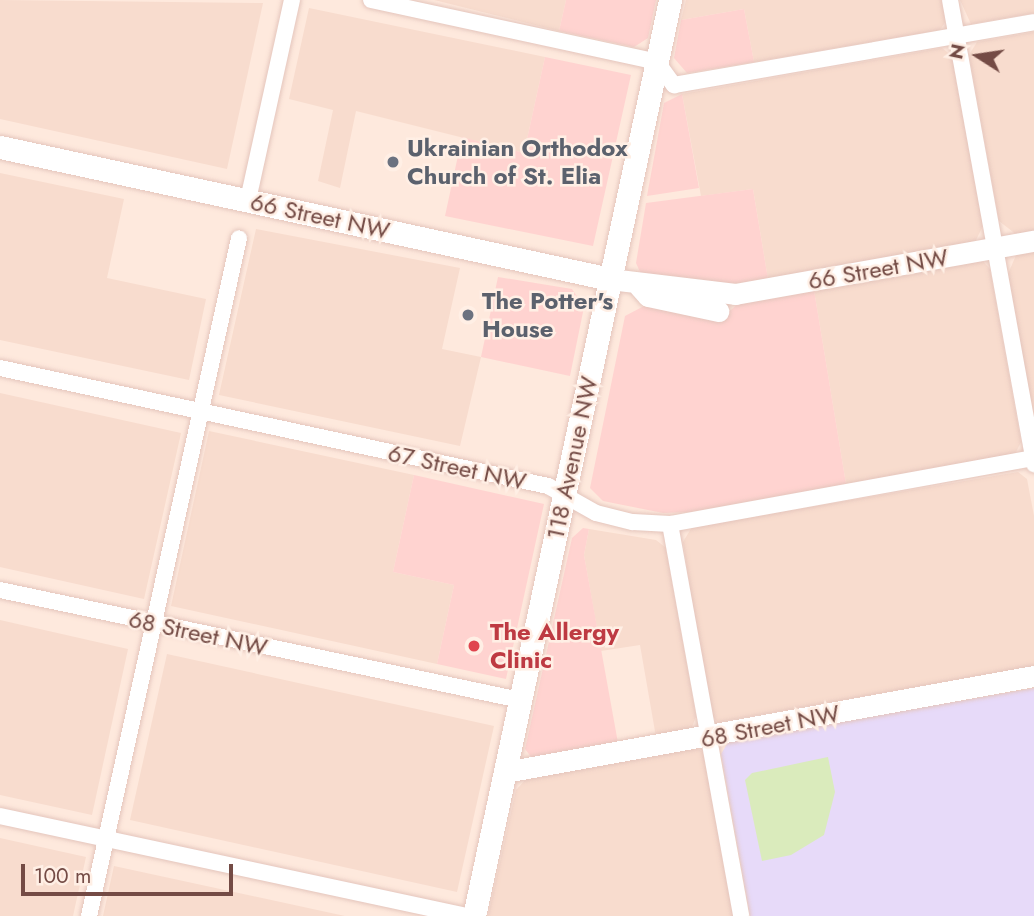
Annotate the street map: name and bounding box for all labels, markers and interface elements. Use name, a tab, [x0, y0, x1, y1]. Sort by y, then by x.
north arrow	[943, 21, 1013, 91]
text: N	[942, 41, 972, 62]
place label: Ukrainian Orthodox Church of St. Elia	[407, 134, 628, 190]
marker: Ukrainian Orthodox Church of St. Elia	[385, 154, 401, 170]
street label: 66 Street NW	[248, 187, 392, 245]
street label: 66 Street NW	[806, 243, 950, 295]
place label: The Potter's House	[482, 287, 613, 343]
marker: The Potter's House	[460, 307, 476, 323]
street label: 118 Avenue NW	[541, 374, 603, 542]
street label: 67 Street NW	[385, 438, 529, 496]
street label: 68 Street NW	[126, 604, 270, 662]
place label: The Allergy Clinic	[490, 618, 619, 674]
marker: The Allergy Clinic	[464, 636, 484, 656]
street label: 68 Street NW	[698, 698, 842, 754]
scale bar	[24, 850, 236, 894]
text: 100 m	[34, 861, 91, 891]

